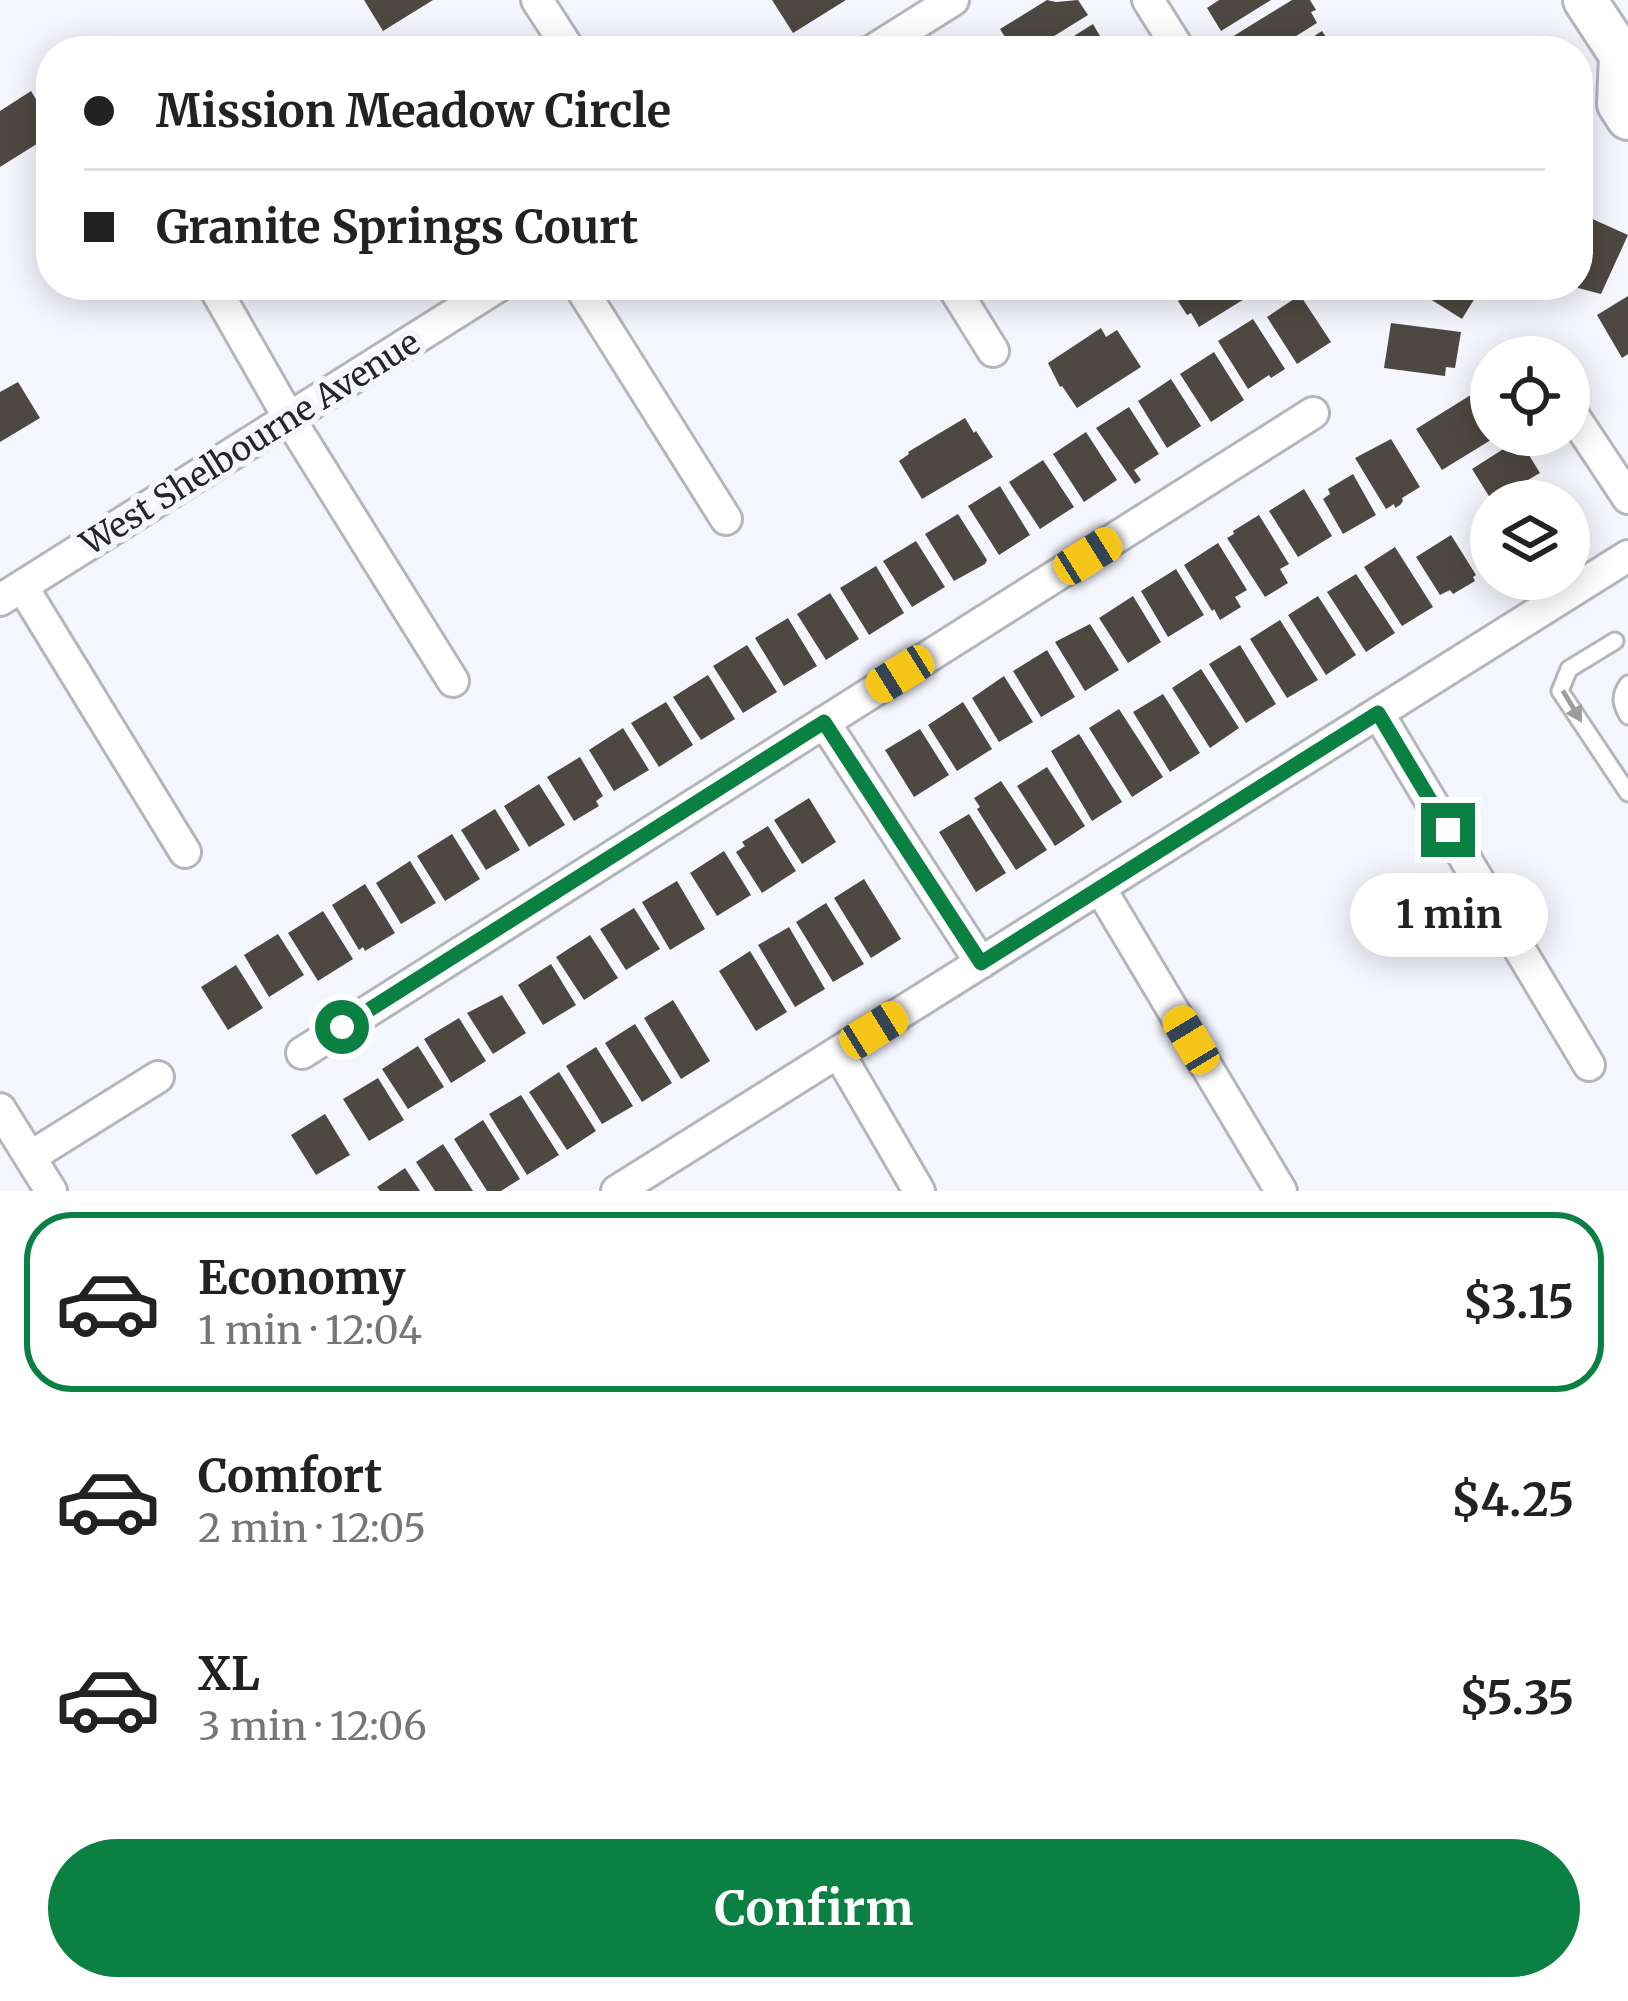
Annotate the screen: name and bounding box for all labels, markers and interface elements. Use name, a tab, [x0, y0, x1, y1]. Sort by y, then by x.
text: Mission Meadow Circle	[156, 83, 671, 139]
text: Granite Springs Court	[156, 199, 638, 255]
street label: West Shelbourne Avenue	[72, 322, 427, 565]
map controls	[1470, 336, 1590, 600]
button: locate	[1470, 336, 1590, 456]
button: layers	[1470, 480, 1590, 600]
car	[1048, 522, 1128, 590]
car	[860, 640, 940, 708]
one-way arrow	[1560, 690, 1582, 723]
route end	[1421, 803, 1475, 857]
callout: 1 min	[1349, 872, 1547, 956]
text: 1 min	[1396, 890, 1502, 939]
car	[834, 996, 914, 1064]
route start	[315, 1000, 369, 1054]
car	[1157, 1000, 1225, 1080]
icon: car	[54, 1248, 162, 1356]
text: Economy	[198, 1250, 406, 1306]
text: $3.15	[1463, 1274, 1574, 1330]
text: 1 min · 12:04	[198, 1306, 422, 1355]
icon: car	[54, 1446, 162, 1554]
text: Comfort	[198, 1448, 382, 1504]
text: $4.25	[1451, 1472, 1574, 1528]
text: 2 min · 12:05	[198, 1504, 426, 1553]
icon: car	[54, 1644, 162, 1752]
text: XL	[198, 1646, 260, 1702]
text: $5.35	[1459, 1670, 1574, 1726]
text: 3 min · 12:06	[198, 1702, 427, 1751]
button: Confirm	[48, 1839, 1580, 1977]

